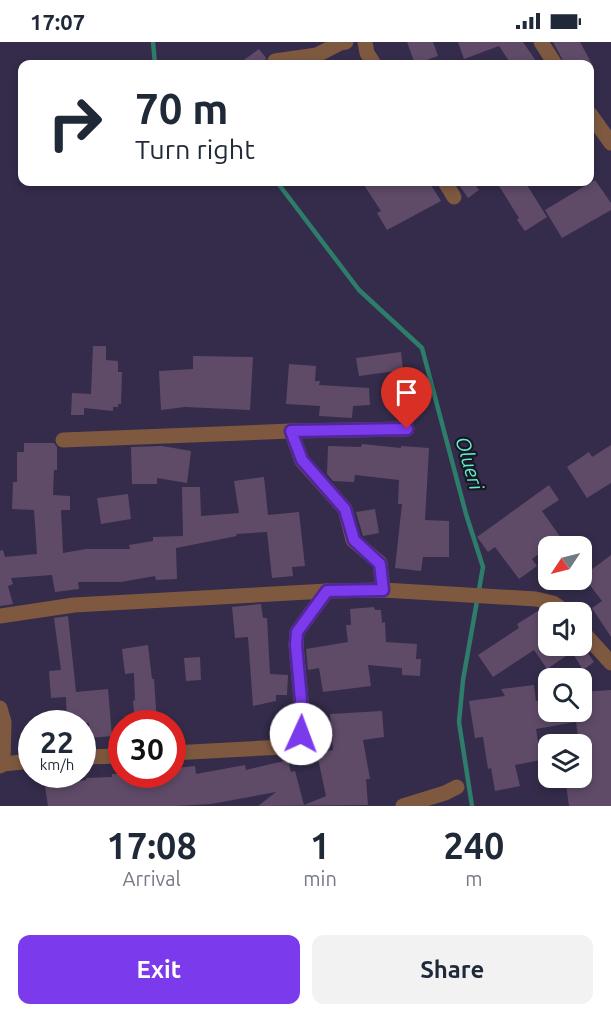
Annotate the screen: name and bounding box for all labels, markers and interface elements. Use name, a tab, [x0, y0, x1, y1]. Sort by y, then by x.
text: 17:07	[30, 9, 85, 34]
icon: right	[36, 84, 114, 162]
text: 70 m	[135, 85, 229, 132]
text: Turn right	[135, 134, 255, 164]
pin	[381, 367, 432, 429]
icon: arrive	[390, 376, 423, 409]
water label: Olueri	[451, 434, 489, 493]
north arrow	[538, 536, 592, 590]
map controls	[538, 536, 592, 788]
button: sound	[538, 602, 592, 656]
button: search	[538, 668, 592, 722]
position arrow	[269, 702, 333, 766]
speed limit sign: 30	[108, 710, 186, 788]
text: 22	[40, 725, 74, 759]
button: layers	[538, 734, 592, 788]
text: km/h	[40, 756, 74, 773]
text: 17:08	[107, 825, 197, 866]
text: 1	[310, 825, 330, 866]
text: 240	[443, 825, 504, 866]
text: Arrival	[123, 867, 181, 890]
text: min	[303, 867, 337, 890]
text: m	[465, 867, 483, 890]
button: Exit	[18, 935, 300, 1004]
button: Share	[312, 935, 593, 1004]

